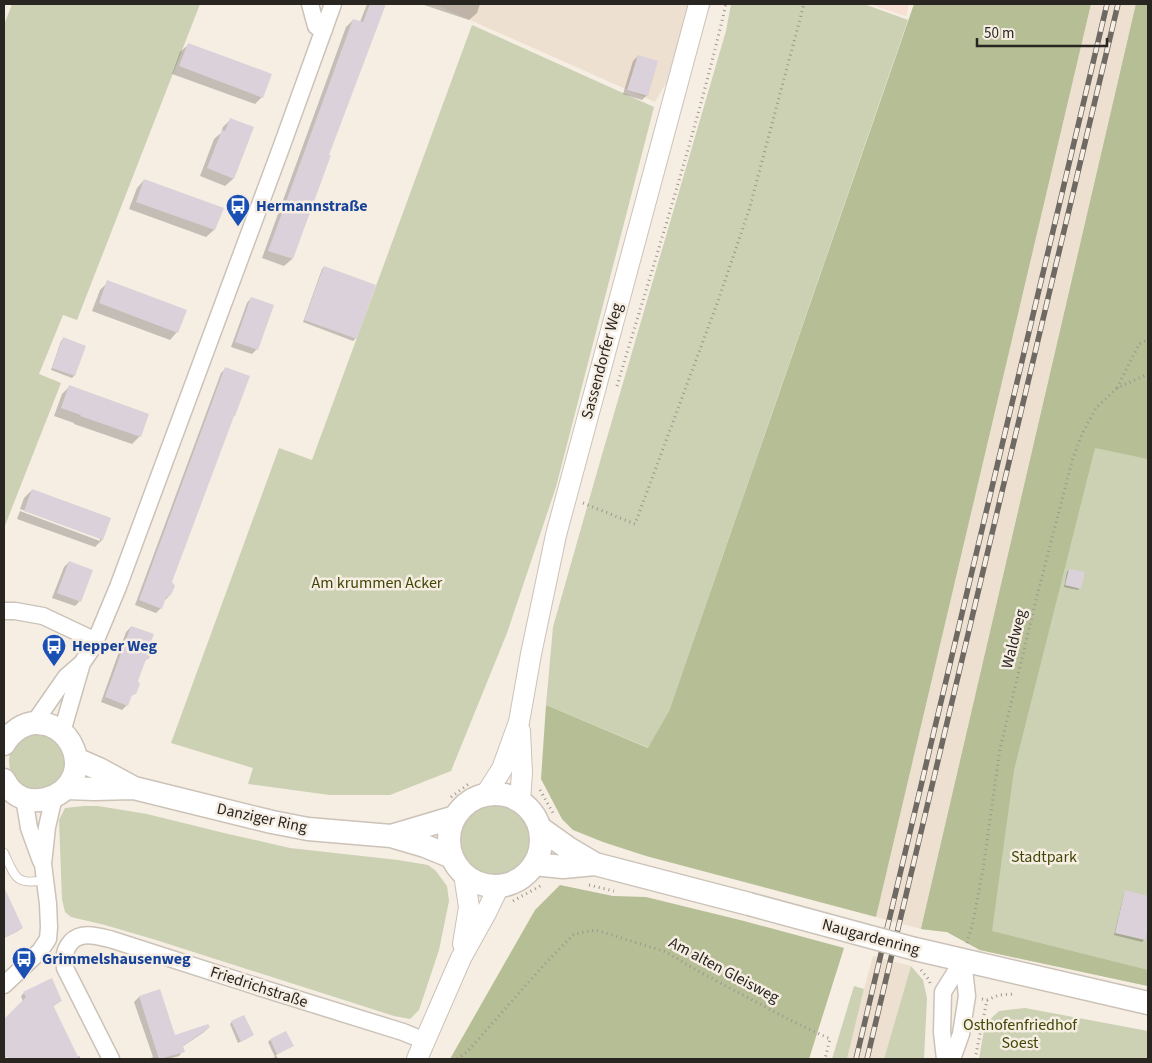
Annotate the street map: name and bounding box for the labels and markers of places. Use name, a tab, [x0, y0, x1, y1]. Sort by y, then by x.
bus stop icon: Hermannstraße	[225, 193, 251, 227]
place label: Hermannstraße	[256, 195, 368, 217]
bus stop icon: Hepper Weg	[41, 633, 67, 667]
place label: Hepper Weg	[72, 635, 157, 657]
bus stop icon: Grimmelshausenweg	[11, 946, 37, 980]
place label: Grimmelshausenweg	[42, 948, 191, 970]

